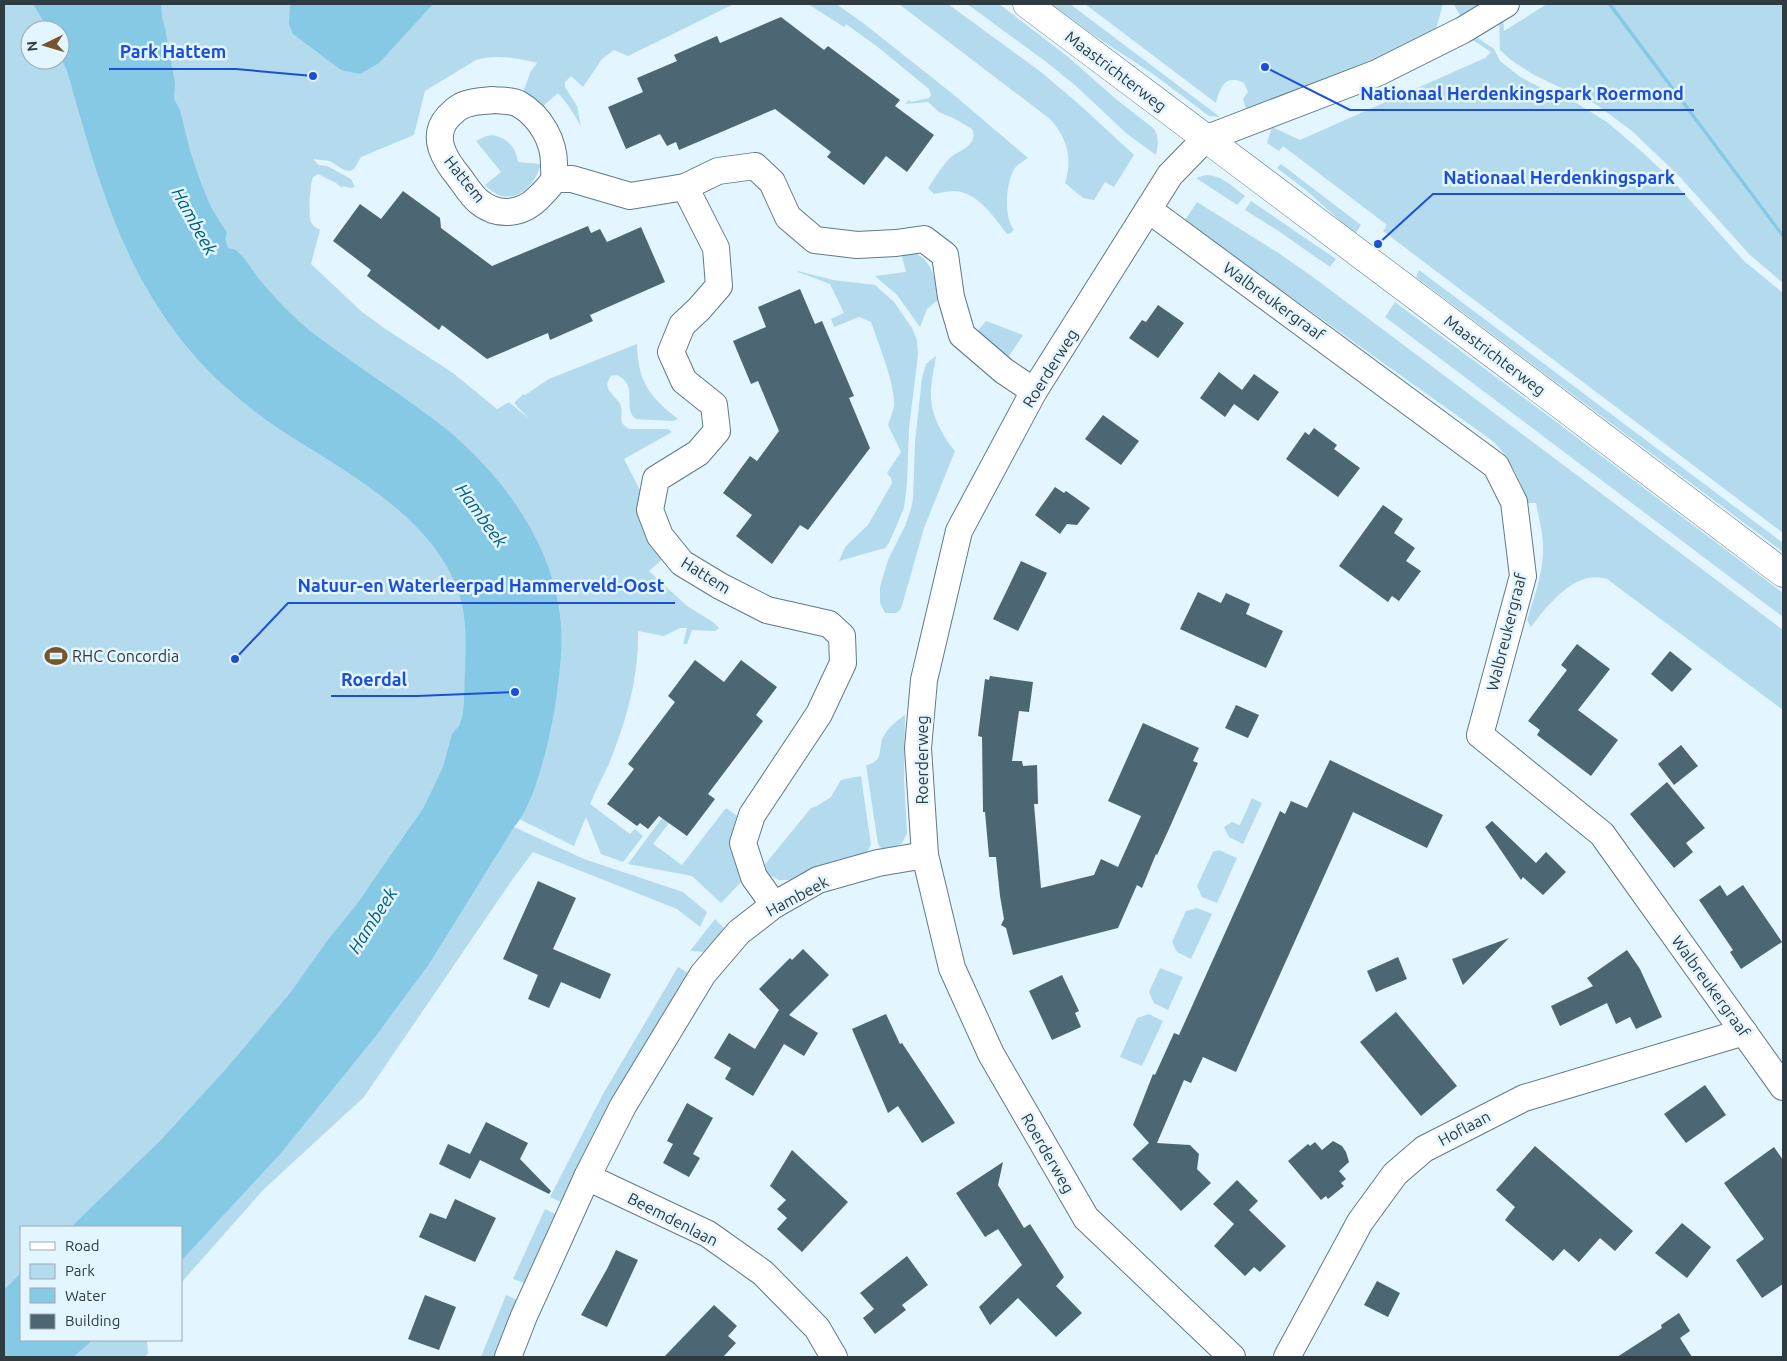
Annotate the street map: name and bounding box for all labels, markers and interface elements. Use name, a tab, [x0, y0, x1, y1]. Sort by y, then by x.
north arrow	[20, 20, 70, 70]
street label: Maastrichterweg	[1062, 27, 1170, 115]
callout: Park Hattem	[109, 36, 236, 69]
text: N	[24, 40, 40, 52]
text: Park Hattem	[120, 41, 226, 61]
callout: Nationaal Herdenkingspark Roermond	[1350, 77, 1694, 110]
text: Nationaal Herdenkingspark Roermond	[1360, 83, 1684, 103]
street label: Hattem	[441, 152, 489, 206]
callout: Nationaal Herdenkingspark	[1433, 161, 1685, 194]
text: Nationaal Herdenkingspark	[1443, 167, 1675, 187]
water label: Hambeek	[168, 184, 222, 259]
street label: Walbreukergraaf	[1220, 258, 1329, 344]
street label: Maastrichterweg	[1441, 311, 1549, 399]
street label: Roerderweg	[1019, 325, 1081, 411]
water label: Hambeek	[452, 479, 512, 551]
street label: Hattem	[678, 553, 734, 597]
callout: Natuur-en Waterleerpad Hammerveld-Oost	[288, 570, 675, 603]
street label: Walbreukergraaf	[1483, 570, 1530, 693]
text: Natuur-en Waterleerpad Hammerveld-Oost	[298, 575, 665, 595]
sports icon: RHC Concordia	[43, 643, 69, 669]
place label: RHC Concordia	[72, 647, 179, 665]
callout: Roerdal	[331, 663, 417, 696]
text: Roerdal	[341, 669, 408, 689]
street label: Roerderweg	[913, 715, 931, 805]
street label: Hambeek	[763, 872, 831, 920]
water label: Hambeek	[343, 883, 401, 957]
street label: Walbreukergraaf	[1668, 932, 1754, 1041]
street label: Hoflaan	[1435, 1107, 1493, 1149]
street label: Roerderweg	[1018, 1110, 1078, 1196]
street label: Beemdenlaan	[625, 1189, 721, 1249]
legend	[20, 1226, 182, 1341]
text: Road	[65, 1237, 100, 1254]
text: Park	[65, 1262, 95, 1279]
text: Water	[65, 1287, 106, 1304]
text: Building	[65, 1312, 120, 1329]

